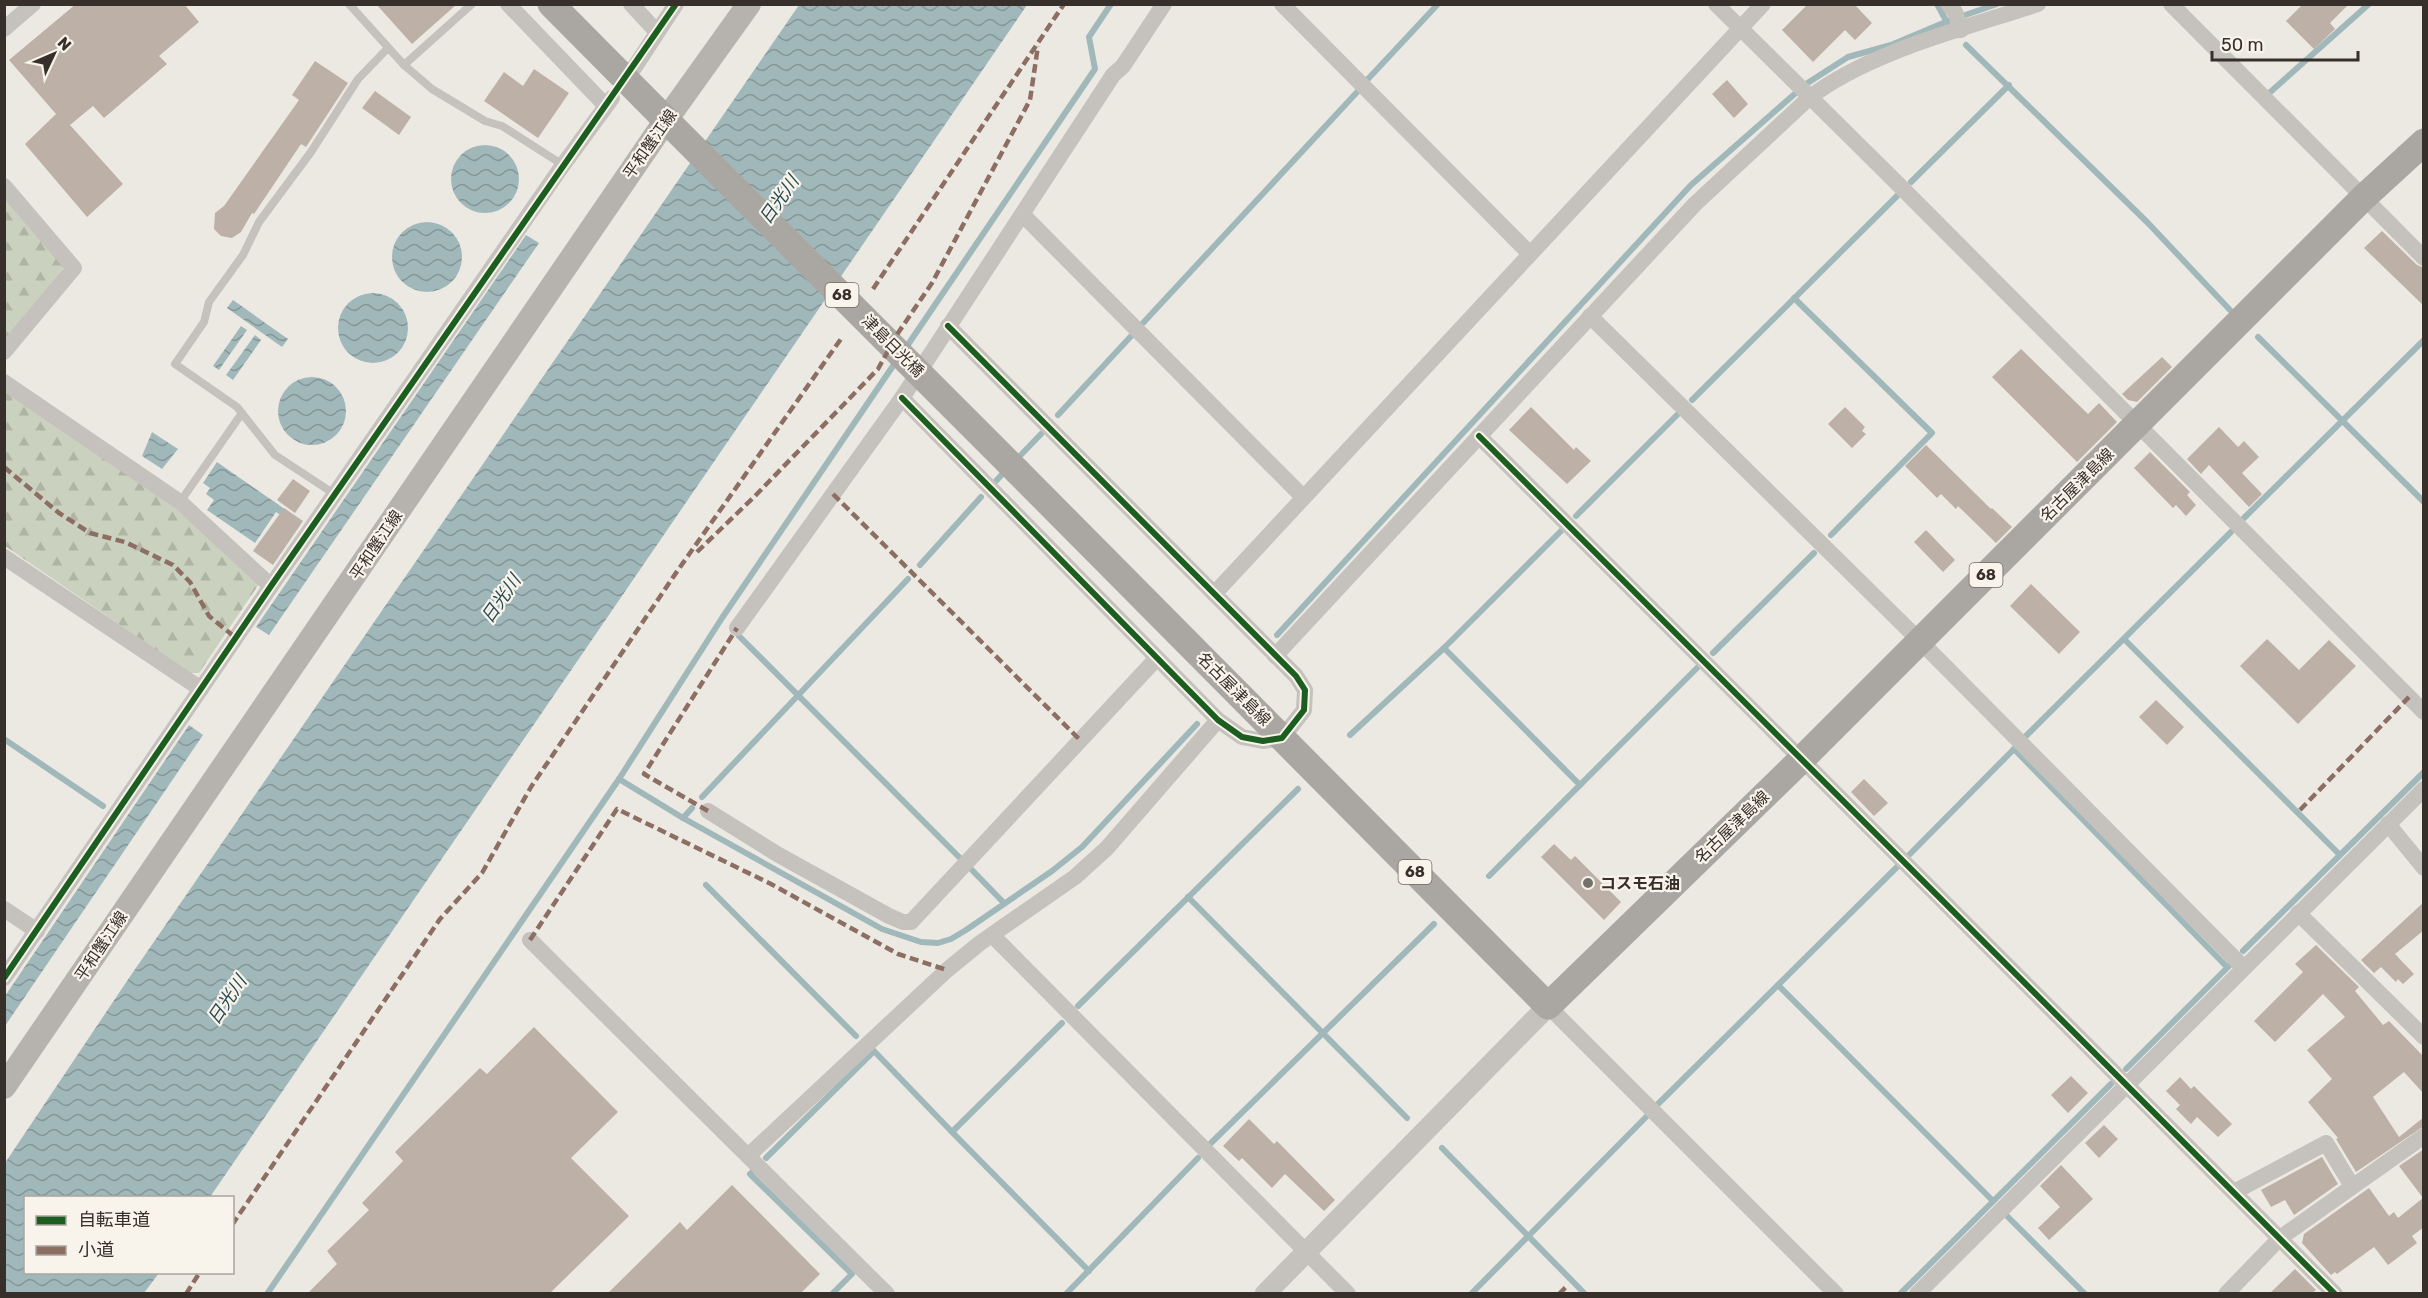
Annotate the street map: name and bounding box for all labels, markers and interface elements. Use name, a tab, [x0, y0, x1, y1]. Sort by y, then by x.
north arrow	[24, 24, 84, 84]
scale bar	[2212, 24, 2358, 62]
text: N	[54, 33, 75, 55]
text: 50 m	[2221, 34, 2264, 56]
street label: 平和蟹江線	[619, 106, 681, 182]
water label: 日光川	[755, 170, 805, 228]
road number: 68	[826, 283, 858, 307]
street label: 津島日光橋	[858, 311, 928, 381]
street label: 名古屋津島線	[2036, 444, 2118, 526]
street label: 平和蟹江線	[346, 507, 406, 583]
road number: 68	[1970, 563, 2002, 587]
water label: 日光川	[477, 569, 527, 627]
street label: 名古屋津島線	[1193, 648, 1275, 730]
street label: 名古屋津島線	[1691, 787, 1773, 867]
road number: 68	[1398, 860, 1432, 884]
place label: コスモ石油	[1600, 874, 1680, 893]
marker: コスモ石油	[1581, 876, 1595, 890]
street label: 平和蟹江線	[71, 908, 131, 984]
water label: 日光川	[203, 970, 252, 1029]
legend	[24, 1196, 234, 1274]
text: 自転車道	[78, 1209, 150, 1231]
text: 小道	[78, 1239, 114, 1261]

